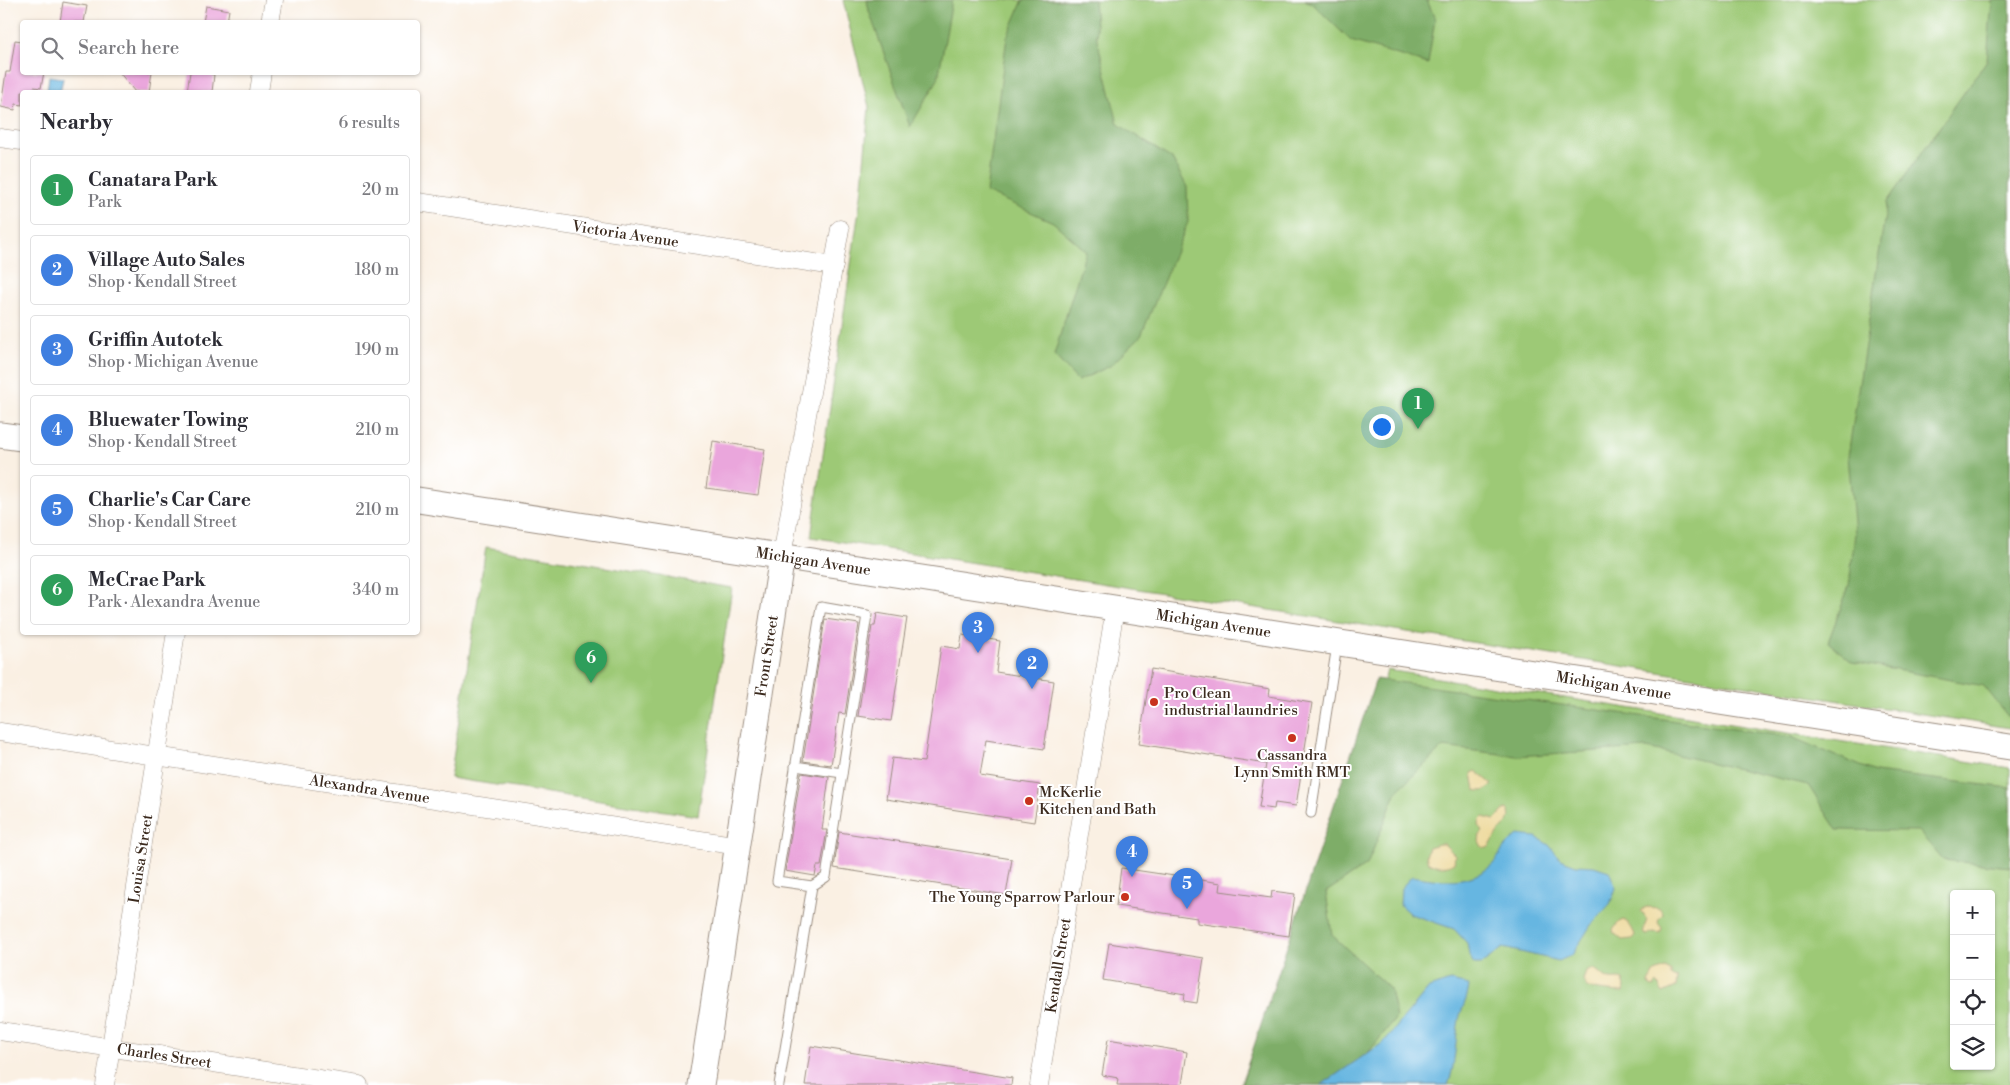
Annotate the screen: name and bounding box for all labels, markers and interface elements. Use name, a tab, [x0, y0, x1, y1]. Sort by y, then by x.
search box	[20, 20, 420, 75]
icon: search	[38, 34, 66, 62]
text: Search here	[78, 36, 179, 60]
text: Nearby	[40, 110, 113, 136]
text: 6 results	[339, 113, 400, 133]
text: Canatara Park	[88, 168, 218, 192]
text: 1	[53, 180, 61, 200]
text: 20 m	[362, 180, 399, 200]
text: Park	[88, 192, 121, 212]
street label: Victoria Avenue	[570, 216, 680, 252]
text: Village Auto Sales	[88, 248, 245, 272]
text: 2	[52, 260, 62, 280]
text: 180 m	[355, 260, 399, 280]
text: Shop · Kendall Street	[88, 272, 237, 292]
text: Griffin Autotek	[88, 328, 223, 352]
text: 3	[52, 340, 62, 360]
text: 190 m	[355, 340, 399, 360]
text: Shop · Michigan Avenue	[88, 352, 258, 372]
pin: 1	[1402, 388, 1434, 429]
text: Bluewater Towing	[88, 408, 248, 432]
your location	[1369, 414, 1395, 440]
text: 4	[52, 420, 62, 440]
text: 210 m	[355, 420, 399, 440]
text: Shop · Kendall Street	[88, 432, 237, 452]
text: Charlie's Car Care	[88, 488, 251, 512]
text: 5	[52, 500, 62, 520]
text: 210 m	[355, 500, 399, 520]
text: Shop · Kendall Street	[88, 512, 237, 532]
street label: Michigan Avenue	[754, 543, 872, 580]
text: McCrae Park	[88, 568, 206, 592]
text: 6	[52, 580, 62, 600]
text: 340 m	[352, 580, 399, 600]
text: Park · Alexandra Avenue	[88, 592, 260, 612]
street label: Michigan Avenue	[1154, 605, 1273, 642]
pin: 3	[962, 612, 994, 653]
street label: Front Street	[751, 613, 782, 698]
pin: 6	[575, 642, 607, 683]
pin: 2	[1016, 648, 1048, 689]
street label: Michigan Avenue	[1555, 667, 1673, 704]
place label: Pro Clean industrial laundries	[1164, 684, 1298, 720]
marker: Pro Clean industrial laundries	[1148, 696, 1160, 708]
marker: Cassandra Lynn Smith RMT	[1286, 732, 1298, 744]
place label: Cassandra Lynn Smith RMT	[1234, 746, 1350, 782]
street label: Alexandra Avenue	[307, 770, 431, 808]
place label: McKerlie Kitchen and Bath	[1039, 783, 1157, 819]
marker: McKerlie Kitchen and Bath	[1023, 795, 1035, 807]
street label: Louisa Street	[124, 812, 157, 905]
pin: 4	[1116, 836, 1148, 877]
pin: 5	[1171, 868, 1203, 909]
place label: The Young Sparrow Parlour	[929, 888, 1116, 907]
map controls	[1950, 890, 1995, 1070]
button: +	[1950, 890, 1995, 935]
marker: The Young Sparrow Parlour	[1119, 891, 1131, 903]
street label: Kendall Street	[1041, 916, 1075, 1015]
button: −	[1950, 935, 1995, 980]
button: locate	[1950, 980, 1995, 1025]
button: layers	[1950, 1025, 1995, 1070]
street label: Charles Street	[115, 1039, 214, 1072]

